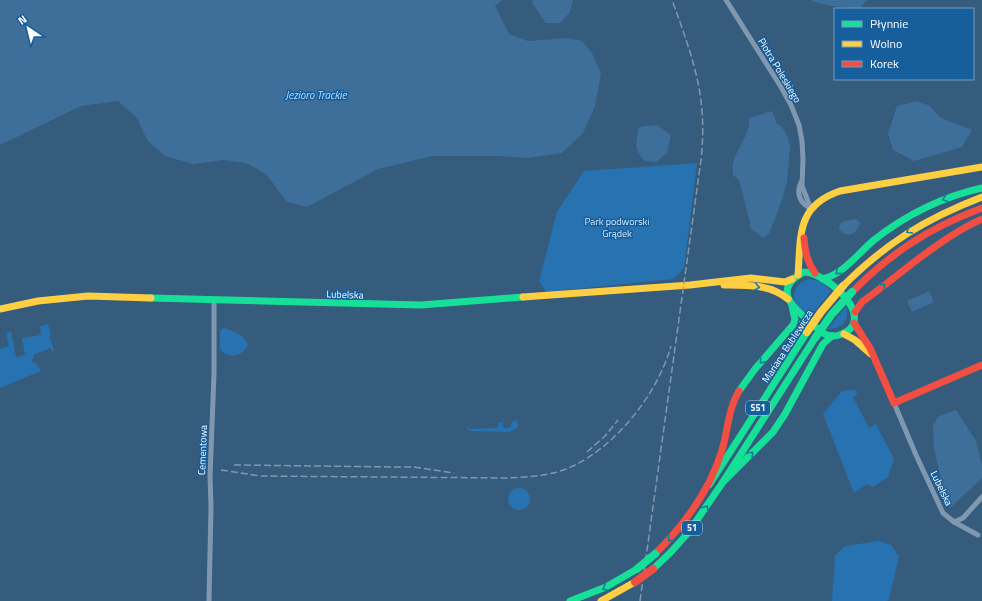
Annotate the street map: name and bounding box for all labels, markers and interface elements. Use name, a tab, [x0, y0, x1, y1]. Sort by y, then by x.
north arrow	[8, 8, 48, 48]
legend	[834, 8, 974, 80]
text: N	[15, 11, 30, 29]
text: Płynnie	[870, 14, 908, 33]
text: Wolno	[870, 34, 902, 53]
street label: Piotra Poleskiego	[754, 35, 805, 105]
text: Korek	[870, 54, 899, 73]
water label: Jezioro Trackie	[285, 87, 348, 103]
one-way arrow	[941, 195, 948, 203]
park label: Park podworski Grądek	[584, 214, 650, 241]
one-way arrow	[906, 226, 913, 233]
one-way arrow	[836, 268, 843, 275]
one-way arrow	[754, 282, 760, 290]
one-way arrow	[879, 284, 886, 291]
street label: Lubelska	[326, 286, 364, 303]
street label: Mariana Bublewicza	[758, 307, 817, 386]
one-way arrow	[760, 357, 767, 364]
road number: S51	[746, 401, 770, 415]
street label: Cementowa	[194, 425, 211, 475]
one-way arrow	[746, 451, 754, 459]
street label: Lubelska	[927, 468, 956, 508]
one-way arrow	[701, 506, 708, 513]
road number: 51	[682, 521, 702, 535]
one-way arrow	[667, 534, 675, 542]
one-way arrow	[602, 583, 609, 591]

